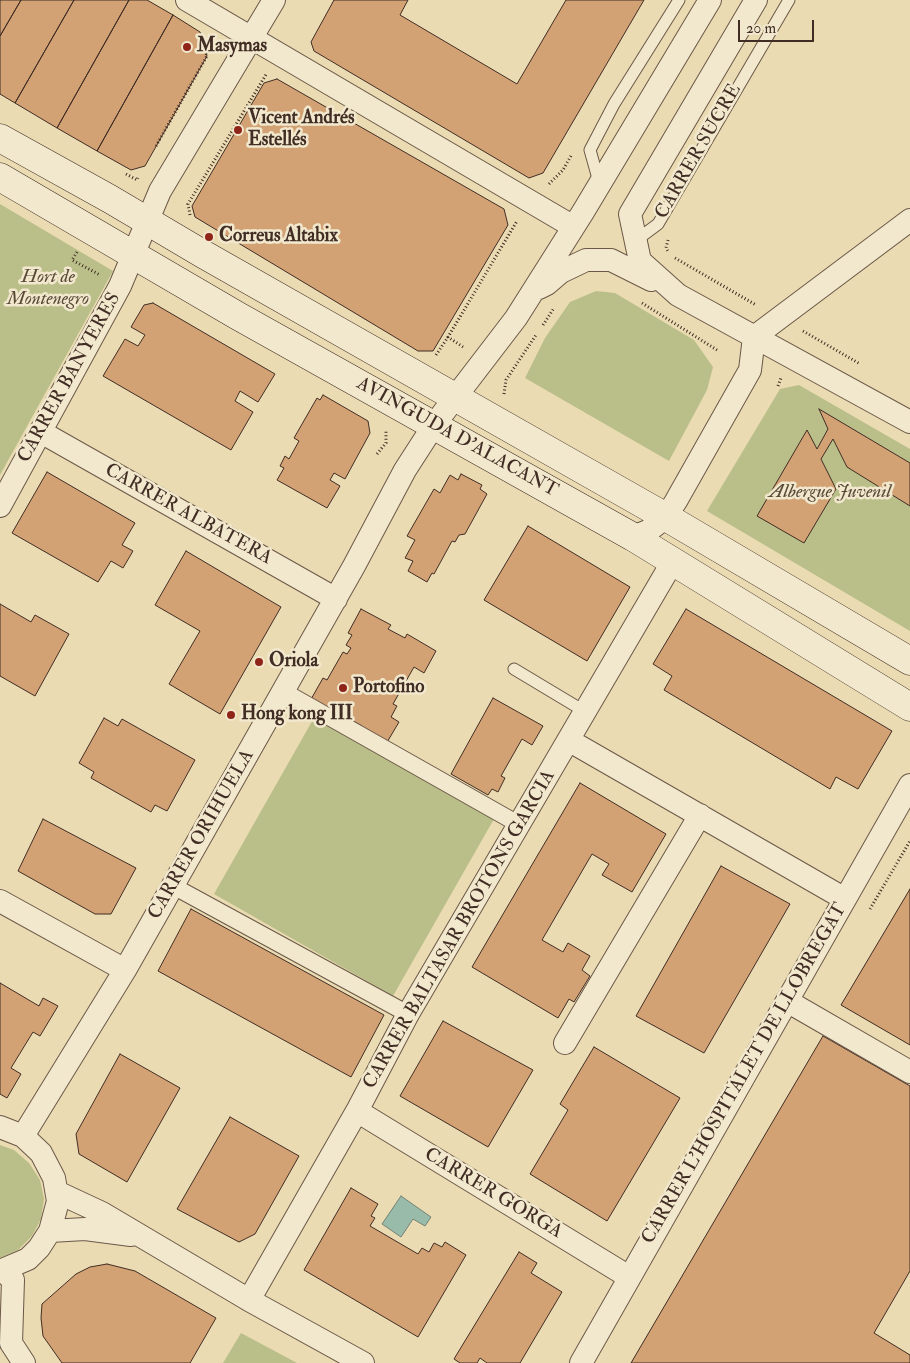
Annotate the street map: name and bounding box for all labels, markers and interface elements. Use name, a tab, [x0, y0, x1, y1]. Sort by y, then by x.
scale bar	[740, 10, 816, 42]
text: 20 m	[746, 19, 776, 38]
place label: Masymas	[197, 36, 267, 58]
marker: Masymas	[181, 41, 193, 53]
street label: CARRER SUCRE	[651, 80, 747, 224]
place label: Vicent Andrés Estellés	[248, 108, 354, 152]
marker: Vicent Andrés Estellés	[232, 124, 244, 136]
place label: Correus Altabix	[219, 226, 338, 248]
marker: Correus Altabix	[203, 231, 215, 243]
park label: Hort de Montenegro	[7, 267, 89, 311]
street label: CARRER BANYERES	[14, 289, 126, 467]
street label: AVINGUDA D'ALACANT	[352, 373, 562, 503]
street label: CARRER ALBATERA	[100, 460, 276, 570]
park label: Albergue Juvenil	[769, 482, 891, 504]
place label: Oriola	[269, 651, 318, 673]
marker: Oriola	[253, 656, 265, 668]
place label: Portofino	[353, 677, 424, 699]
marker: Portofino	[337, 682, 349, 694]
place label: Hong kong III	[241, 704, 353, 726]
marker: Hong kong III	[225, 709, 237, 721]
street label: CARRER ORIHUELA	[144, 746, 260, 924]
street label: CARRER BALTASAR BROTONS GARCIA	[359, 767, 561, 1093]
street label: CARRER L'HOSPITALET DE LLOBREGAT	[638, 900, 852, 1248]
street label: CARRER GORGA	[420, 1144, 566, 1244]

